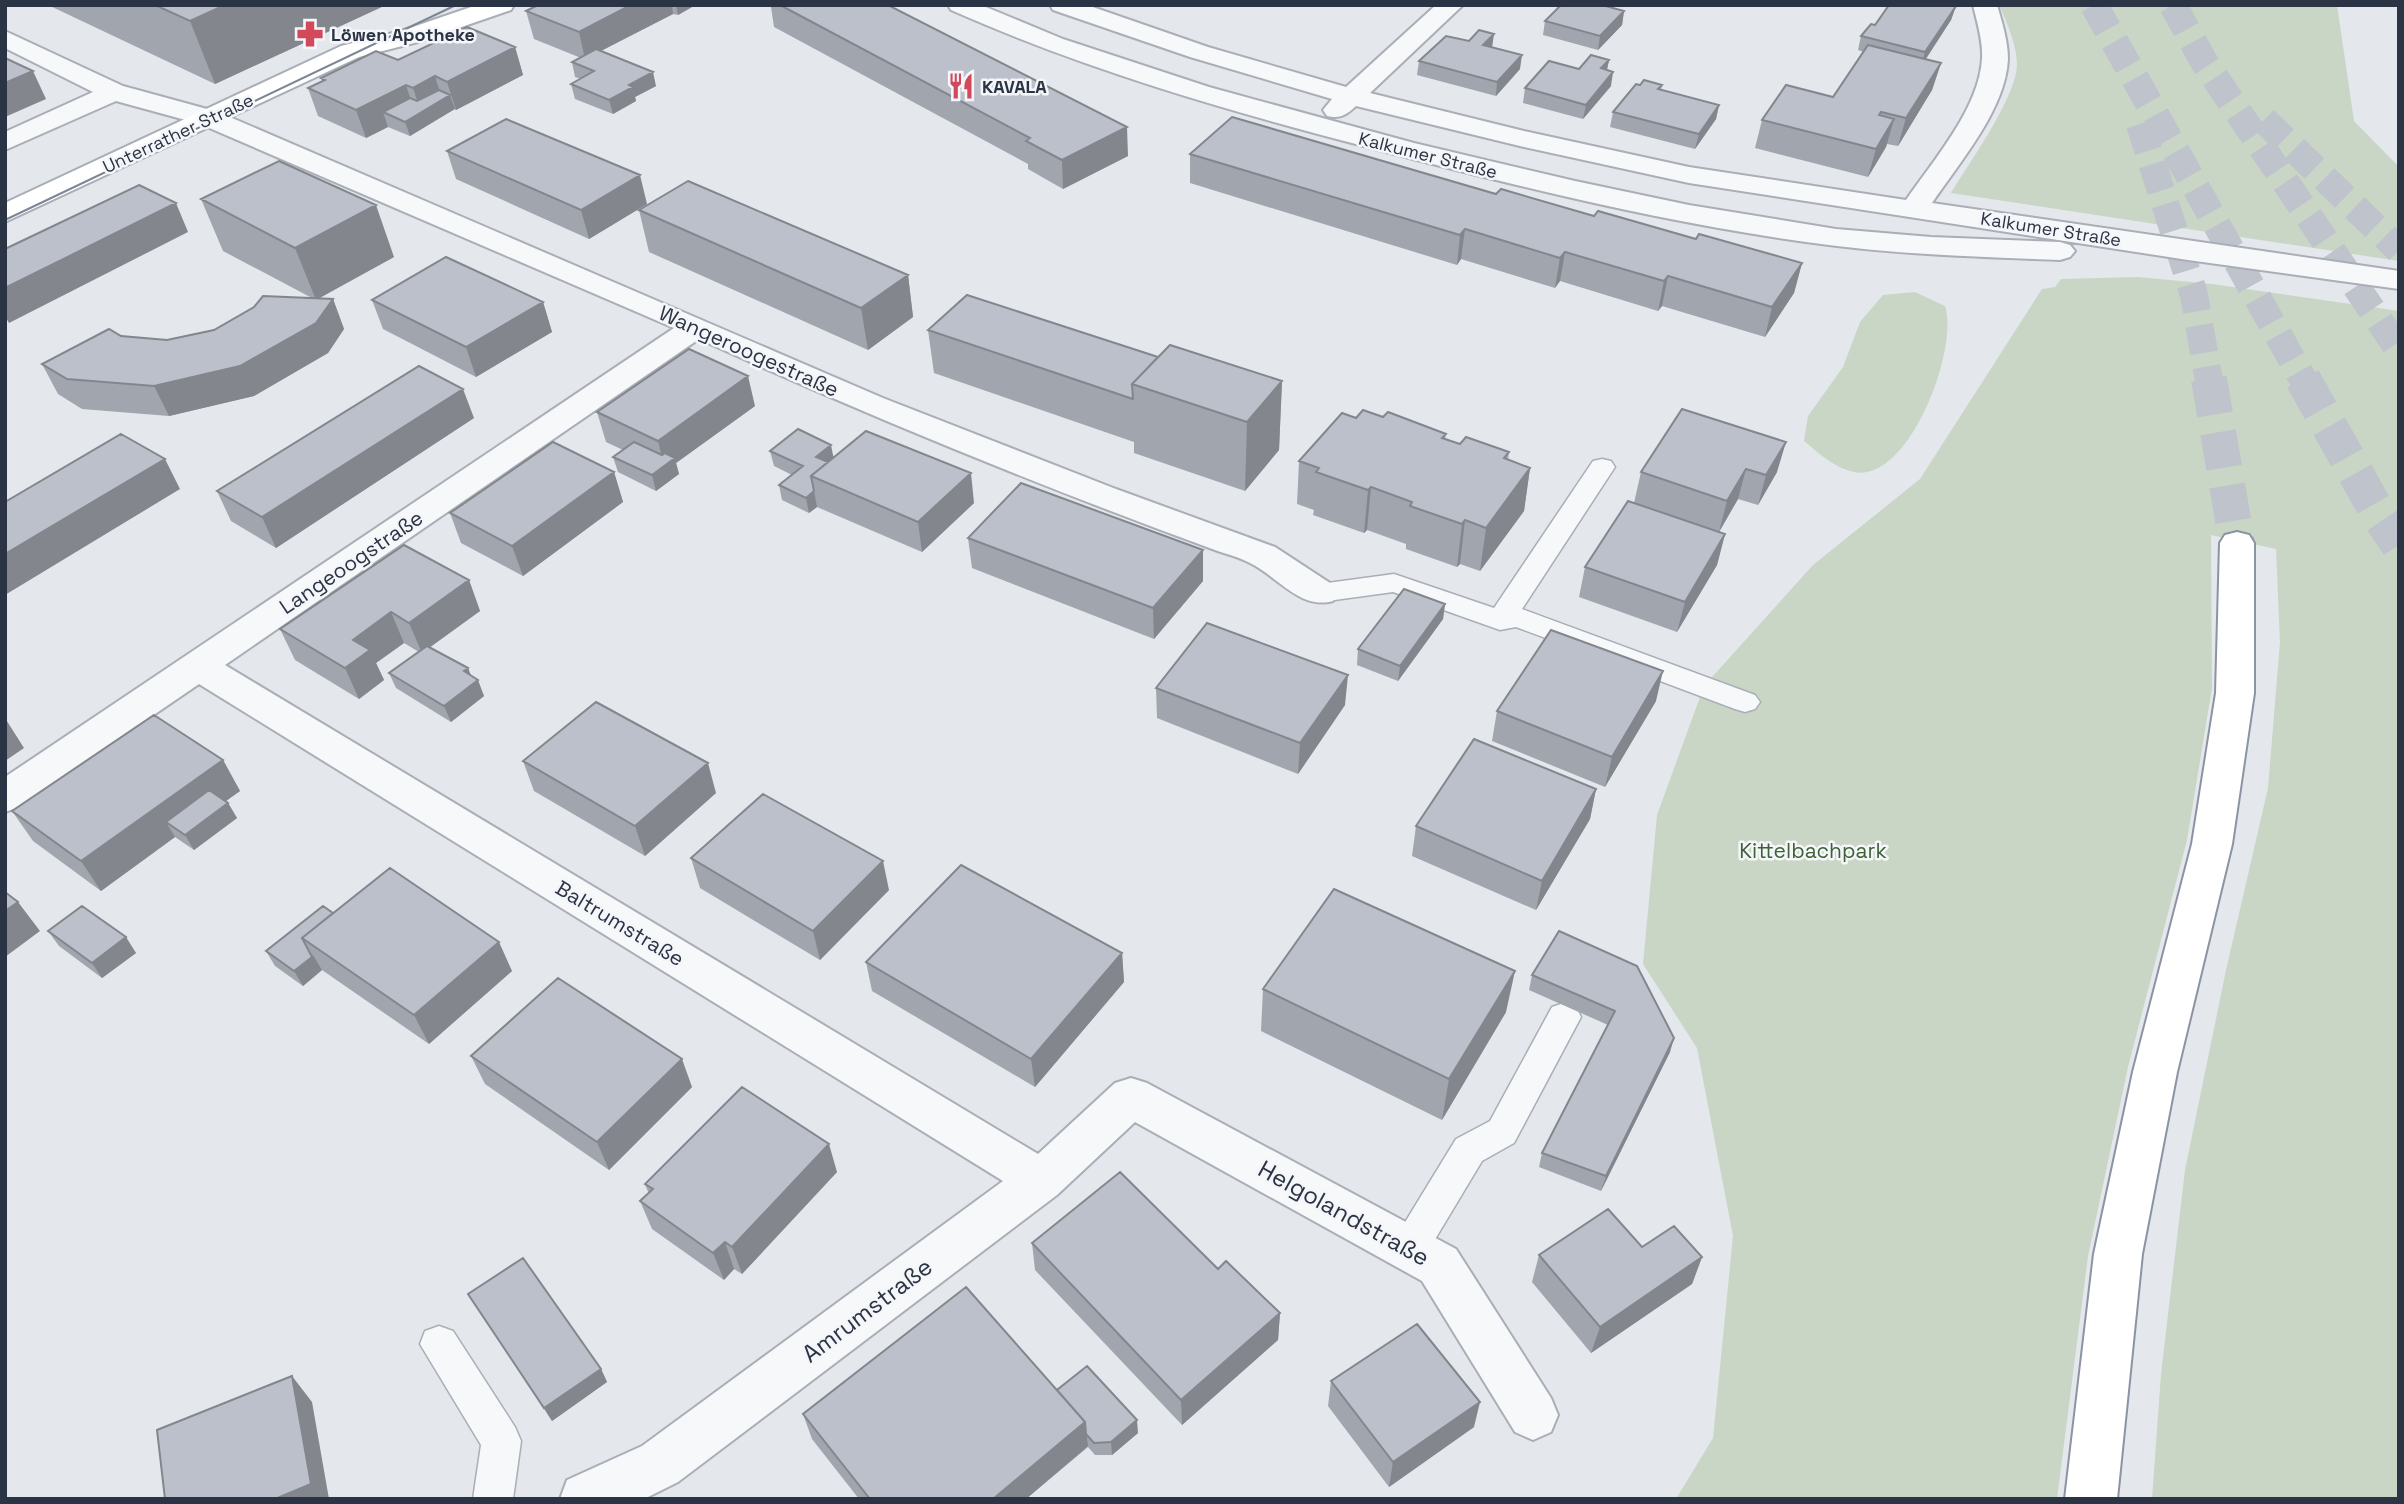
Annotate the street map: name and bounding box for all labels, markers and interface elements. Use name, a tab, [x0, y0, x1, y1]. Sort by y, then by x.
pharmacy icon: Löwen Apotheke	[295, 19, 325, 49]
place label: Löwen Apotheke	[331, 23, 475, 46]
restaurant icon: KAVALA	[946, 71, 976, 101]
place label: KAVALA	[982, 75, 1047, 98]
street label: Unterrather Straße	[99, 88, 257, 178]
street label: Kalkumer Straße	[1356, 127, 1500, 183]
street label: Kalkumer Straße	[1979, 207, 2123, 251]
street label: Wangeroogestraße	[655, 299, 843, 403]
street label: Langeoogstraße	[274, 504, 428, 620]
park label: Kittelbachpark	[1739, 837, 1887, 864]
street label: Baltrumstraße	[551, 874, 689, 972]
street label: Helgolandstraße	[1253, 1153, 1435, 1273]
street label: Amrumstraße	[796, 1251, 938, 1369]

